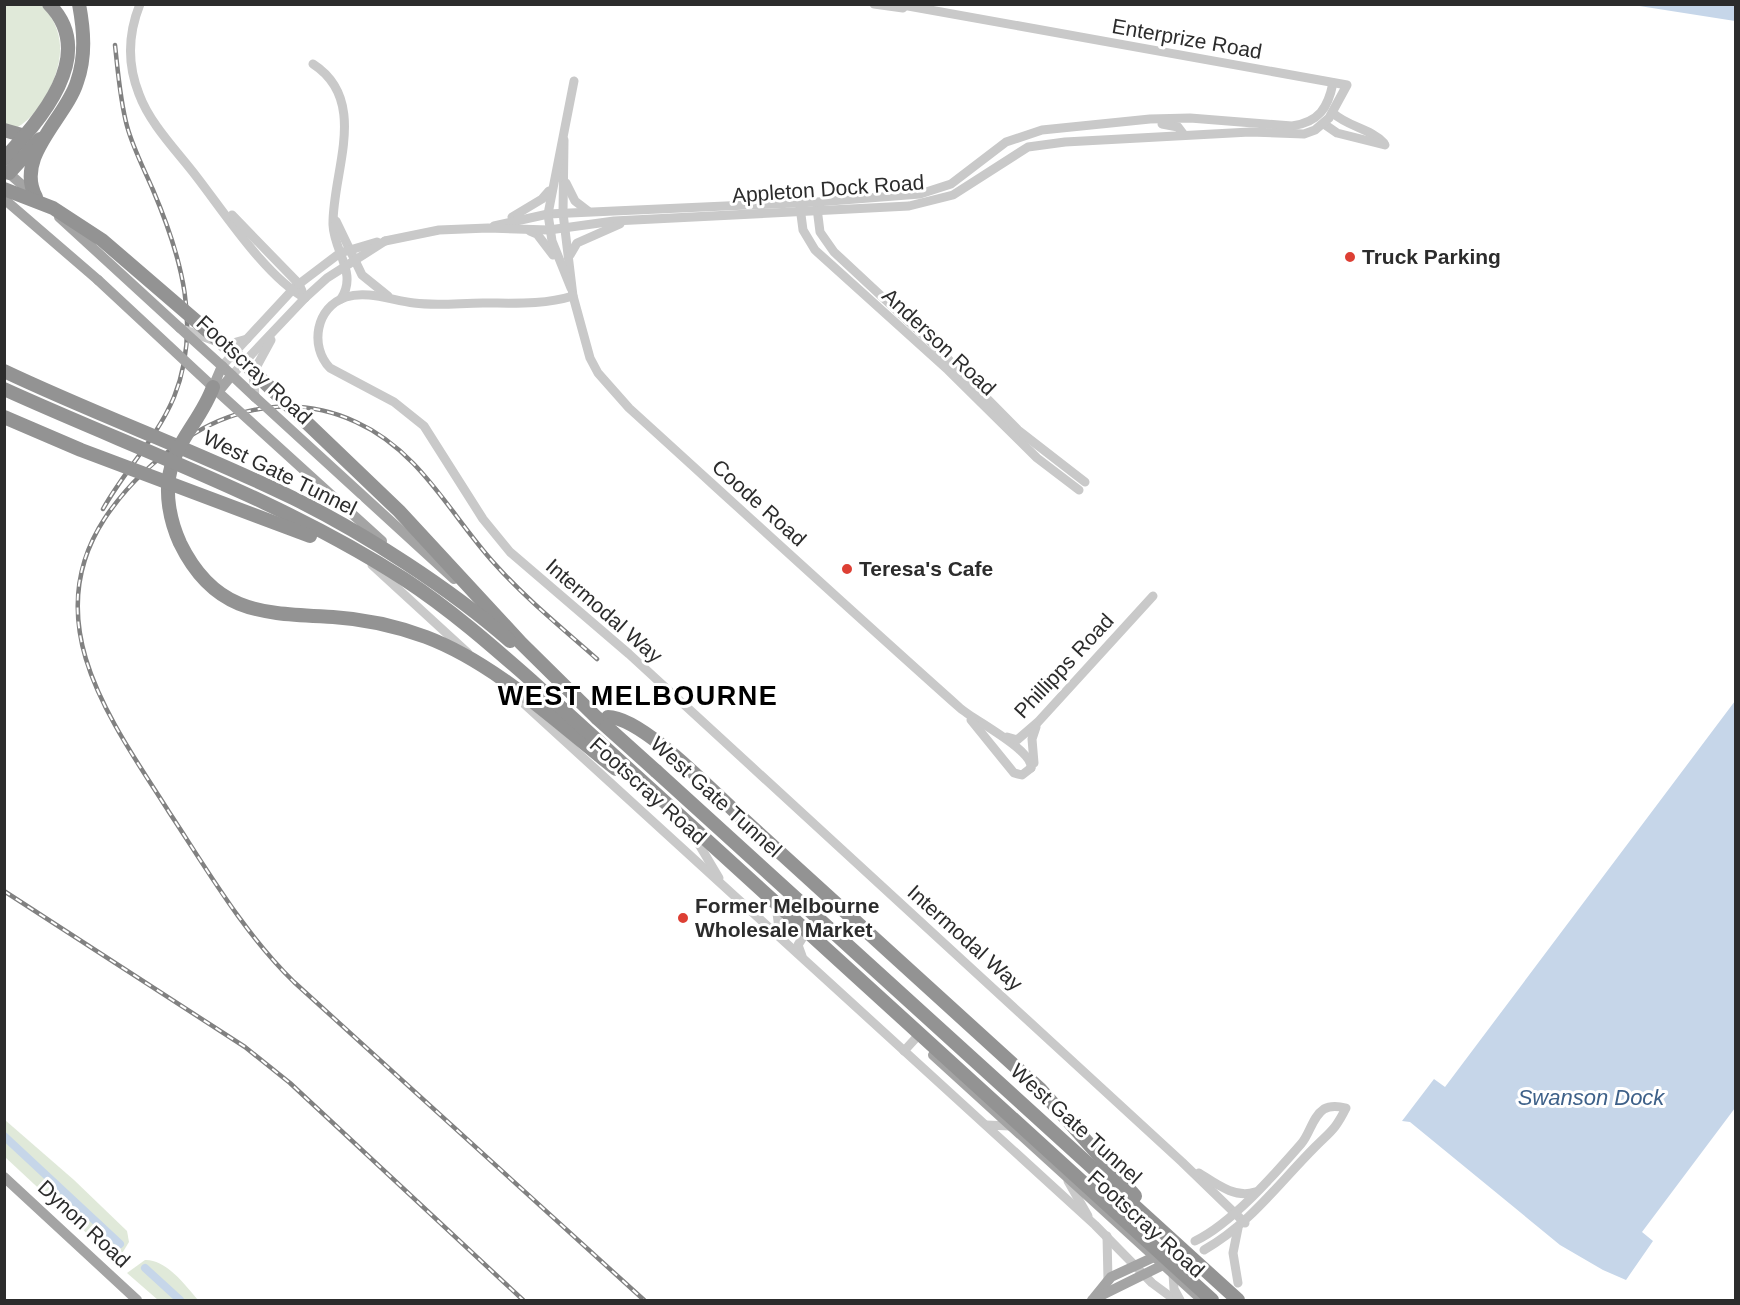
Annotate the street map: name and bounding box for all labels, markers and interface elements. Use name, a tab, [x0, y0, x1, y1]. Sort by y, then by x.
street label: Enterprize Road	[1110, 14, 1264, 63]
street label: Appleton Dock Road	[731, 170, 925, 207]
place label: Truck Parking	[1362, 245, 1501, 268]
marker: Truck Parking	[1343, 250, 1357, 264]
street label: Anderson Road	[878, 283, 1001, 400]
street label: Footscray Road	[192, 311, 316, 429]
street label: West Gate Tunnel	[200, 425, 361, 520]
street label: Coode Road	[708, 455, 811, 551]
street label: Intermodal Way	[542, 554, 667, 668]
place label: Teresa's Cafe	[859, 557, 993, 580]
marker: Teresa's Cafe	[840, 562, 854, 576]
street label: Phillipps Road	[1009, 609, 1118, 723]
district label: WEST MELBOURNE	[498, 681, 778, 711]
street label: Footscray Road	[586, 732, 711, 849]
street label: West Gate Tunnel	[646, 732, 786, 861]
street label: Intermodal Way	[903, 880, 1028, 995]
place label: Former Melbourne Wholesale Market	[695, 894, 879, 941]
marker: Former Melbourne Wholesale Market	[676, 911, 690, 925]
street label: West Gate Tunnel	[1006, 1059, 1146, 1188]
water label: Swanson Dock	[1518, 1085, 1665, 1110]
street label: Footscray Road	[1084, 1165, 1209, 1282]
street label: Dynon Road	[34, 1175, 135, 1272]

